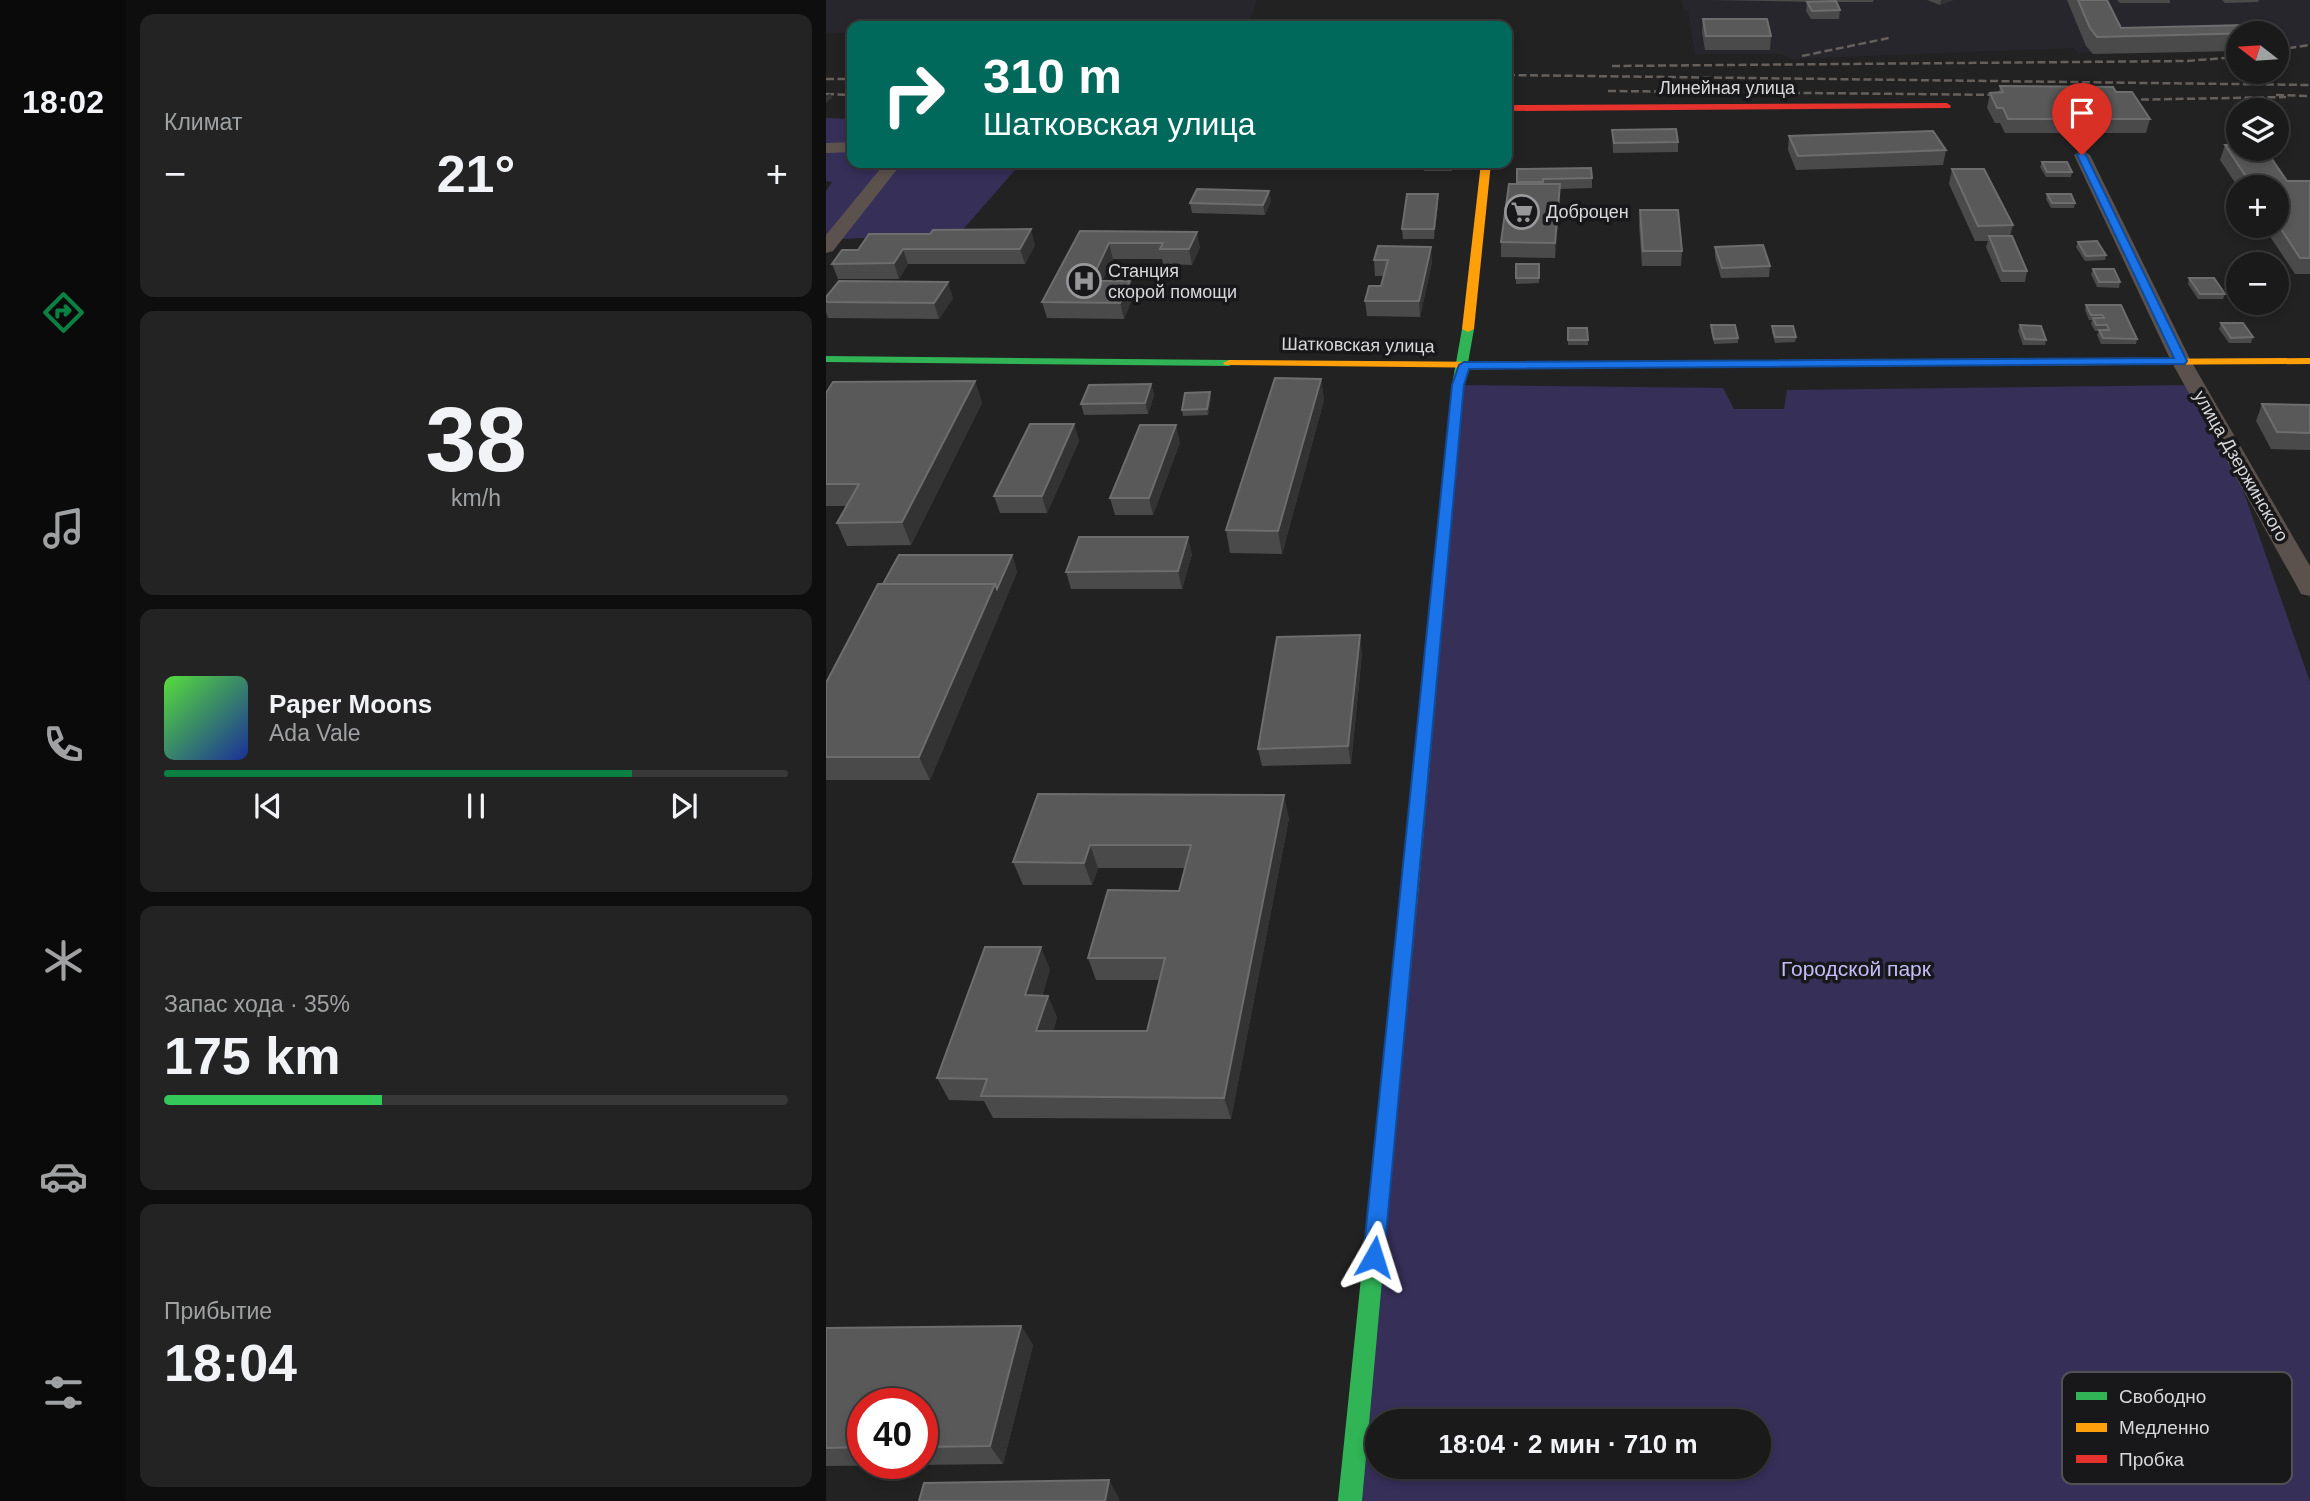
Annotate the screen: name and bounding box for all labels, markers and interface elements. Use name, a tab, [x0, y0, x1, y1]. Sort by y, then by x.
north arrow	[2226, 21, 2289, 84]
map controls	[2226, 21, 2289, 315]
icon: right	[868, 49, 959, 140]
text: 310 m	[983, 49, 1122, 103]
street label: Линейная улица	[1659, 78, 1796, 98]
pin	[2052, 83, 2112, 155]
text: 18:02	[22, 84, 104, 120]
icon: arrive	[2063, 94, 2101, 132]
button: layers	[2226, 98, 2289, 161]
text: Шатковская улица	[983, 106, 1256, 142]
text: Климат	[164, 109, 242, 135]
text: 21°	[437, 145, 515, 203]
text: −	[164, 153, 186, 195]
text: +	[766, 153, 788, 195]
button: +	[2226, 175, 2289, 238]
supermarket icon: Доброцен	[1503, 193, 1541, 231]
place label: Доброцен	[1546, 202, 1629, 222]
button: −	[2226, 252, 2289, 315]
place label: Станция скорой помощи	[1108, 261, 1237, 302]
hospital icon: Станция скорой помощи	[1065, 262, 1103, 300]
icon: directions	[39, 288, 88, 337]
street label: Шатковская улица	[1281, 334, 1436, 356]
street label: улица Дзержинского	[2190, 387, 2292, 545]
text: 38	[425, 389, 527, 490]
text: km/h	[451, 485, 501, 511]
icon: music	[39, 504, 88, 553]
text: Paper Moons	[269, 689, 432, 719]
icon: phone	[39, 720, 88, 769]
text: Ada Vale	[269, 720, 361, 746]
icon: previous	[249, 787, 287, 825]
icon: pause	[457, 787, 495, 825]
icon: next	[665, 787, 703, 825]
icon: climate	[39, 936, 88, 985]
park label: Городской парк	[1781, 957, 1932, 980]
text: Запас хода · 35%	[164, 991, 350, 1017]
text: 175 km	[164, 1027, 340, 1085]
icon: car	[39, 1152, 88, 1201]
position arrow	[1337, 1220, 1411, 1294]
text: Прибытие	[164, 1298, 272, 1324]
text: 18:04	[164, 1334, 297, 1392]
icon: filters	[39, 1368, 88, 1417]
legend	[2062, 1372, 2292, 1484]
text: Свободно	[2119, 1386, 2206, 1407]
speed limit sign: 40	[847, 1388, 938, 1479]
text: Медленно	[2119, 1417, 2209, 1438]
text: 18:04 · 2 мин · 710 m	[1438, 1429, 1698, 1459]
text: Пробка	[2119, 1449, 2184, 1470]

